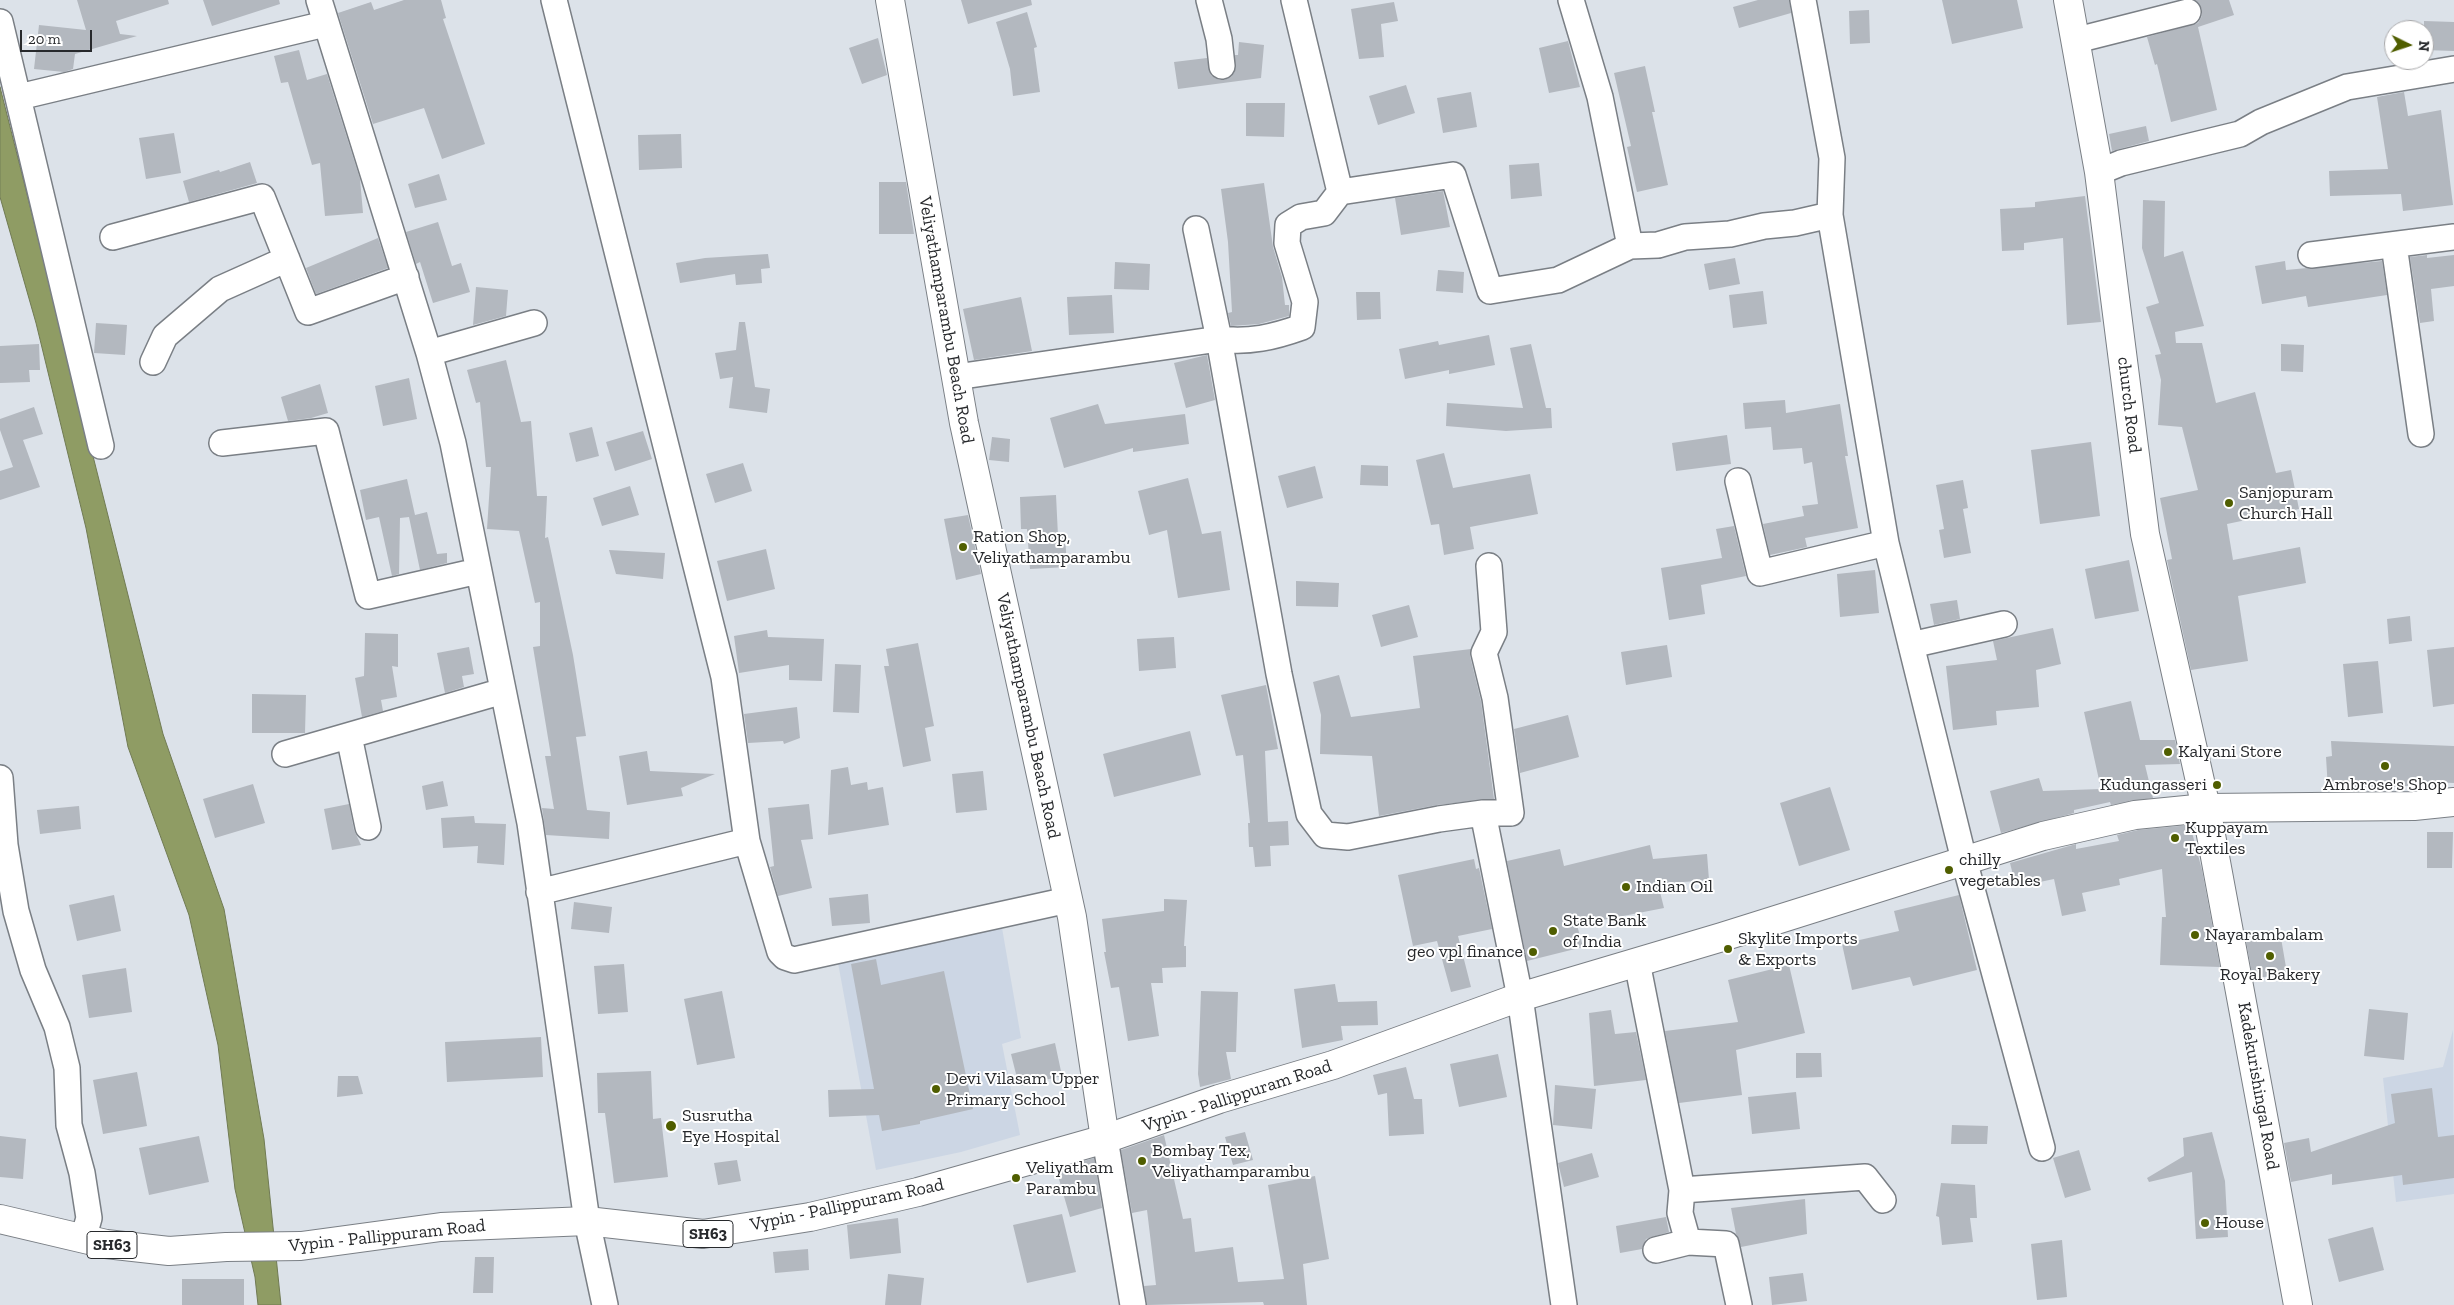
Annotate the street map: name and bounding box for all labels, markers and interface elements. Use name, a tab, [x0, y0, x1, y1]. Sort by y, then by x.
scale bar	[22, 20, 95, 52]
north arrow	[2384, 20, 2434, 70]
text: 20 m	[28, 30, 61, 48]
text: N	[2415, 40, 2432, 52]
street label: Veliyathamparambu Beach Road	[914, 195, 978, 445]
street label: church Road	[2112, 355, 2146, 455]
place label: Sanjopuram Church Hall	[2239, 482, 2333, 524]
marker: Sanjopuram Church Hall	[2223, 497, 2235, 509]
place label: Ration Shop, Veliyathamparambu	[973, 526, 1130, 568]
marker: Ration Shop, Veliyathamparambu	[957, 541, 969, 553]
street label: Veliyathamparambu Beach Road	[991, 591, 1065, 841]
place label: Kalyani Store	[2178, 741, 2282, 763]
marker: Kalyani Store	[2162, 746, 2174, 758]
marker: Ambrose's Shop	[2379, 760, 2391, 772]
place label: Kudungasseri	[2100, 774, 2207, 796]
place label: Ambrose's Shop	[2323, 774, 2447, 796]
marker: Kudungasseri	[2211, 779, 2223, 791]
place label: Kuppayam Textiles	[2185, 817, 2268, 860]
marker: Kuppayam Textiles	[2169, 832, 2181, 844]
place label: chilly vegetables	[1959, 849, 2041, 892]
marker: chilly vegetables	[1943, 864, 1955, 876]
place label: Indian Oil	[1636, 876, 1713, 898]
marker: Indian Oil	[1620, 881, 1632, 893]
place label: State Bank of India	[1563, 910, 1646, 952]
place label: Nayarambalam	[2205, 924, 2323, 946]
marker: State Bank of India	[1547, 925, 1559, 937]
place label: Skylite Imports & Exports	[1738, 928, 1858, 971]
marker: Nayarambalam	[2189, 929, 2201, 941]
place label: geo vpl finance	[1407, 941, 1523, 963]
marker: Skylite Imports & Exports	[1722, 943, 1734, 955]
marker: geo vpl finance	[1527, 946, 1539, 958]
marker: Royal Bakery	[2264, 950, 2276, 962]
place label: Royal Bakery	[2220, 964, 2320, 986]
street label: Kadekurishingal Road	[2233, 1000, 2283, 1172]
street label: Vypin - Pallippuram Road	[1140, 1055, 1334, 1137]
place label: Devi Vilasam Upper Primary School	[946, 1068, 1100, 1110]
marker: Devi Vilasam Upper Primary School	[930, 1083, 942, 1095]
place label: Susrutha Eye Hospital	[682, 1105, 779, 1148]
marker: Susrutha Eye Hospital	[664, 1119, 678, 1133]
place label: Bombay Tex, Veliyathamparambu	[1152, 1140, 1309, 1182]
marker: Bombay Tex, Veliyathamparambu	[1136, 1155, 1148, 1167]
place label: Veliyatham Parambu	[1026, 1157, 1113, 1200]
marker: Veliyatham Parambu	[1010, 1172, 1022, 1184]
street label: Vypin - Pallippuram Road	[748, 1174, 946, 1236]
place label: House	[2215, 1212, 2264, 1234]
street label: Vypin - Pallippuram Road	[288, 1215, 486, 1257]
marker: House	[2199, 1217, 2211, 1229]
road number: SH63	[683, 1220, 733, 1248]
road number: SH63	[87, 1232, 137, 1258]

